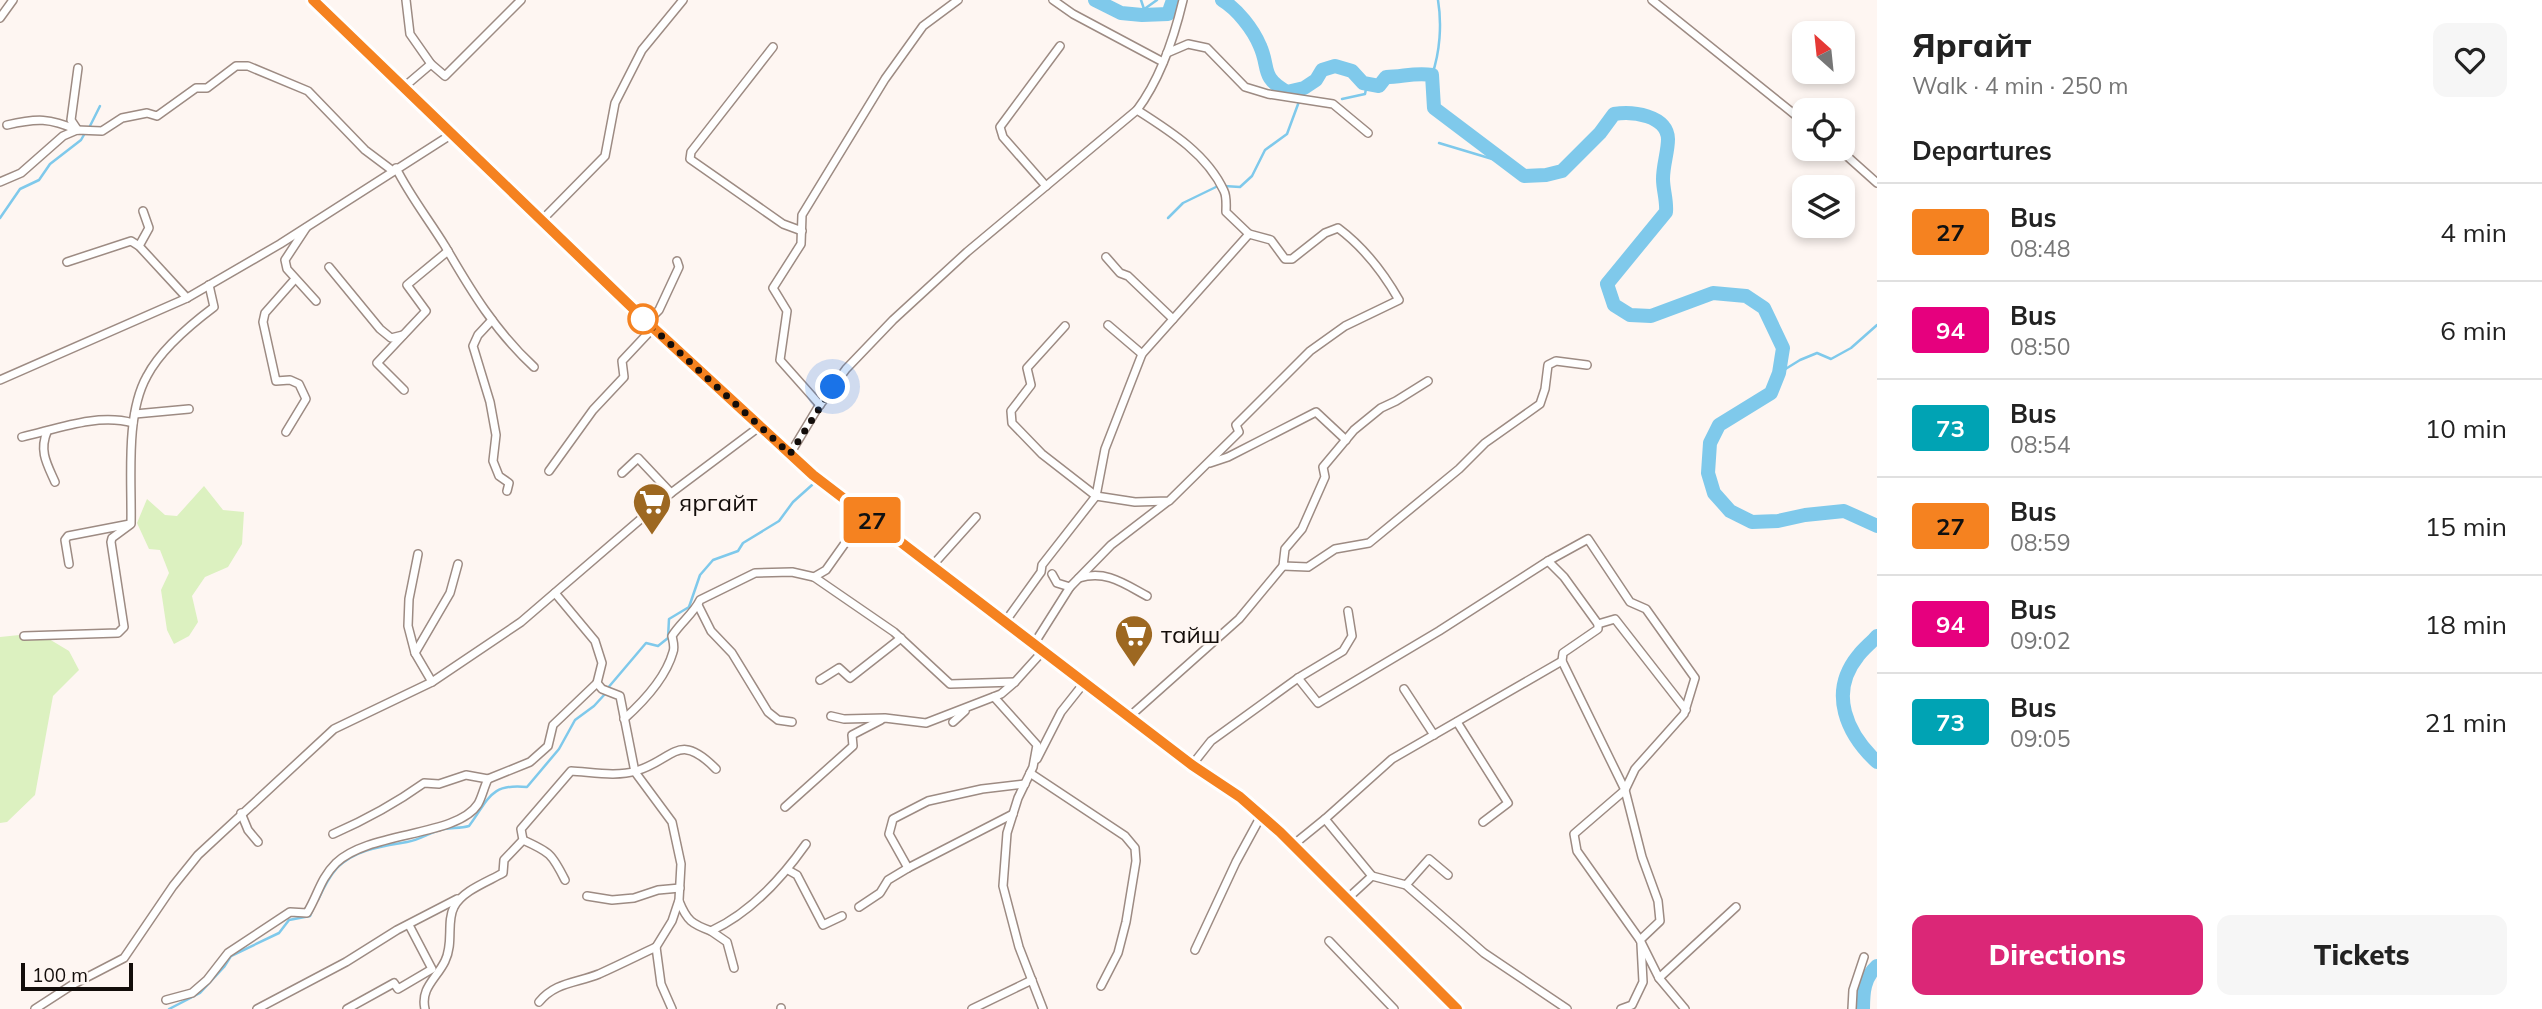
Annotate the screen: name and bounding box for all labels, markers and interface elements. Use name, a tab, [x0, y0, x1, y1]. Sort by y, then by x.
north arrow	[1792, 21, 1855, 84]
map controls	[1792, 21, 1855, 238]
button: heart	[2433, 23, 2507, 97]
text: Яргайт	[1912, 24, 2031, 65]
text: Walk · 4 min · 250 m	[1912, 71, 2129, 100]
button: locate	[1792, 98, 1855, 161]
text: Departures	[1912, 134, 2052, 167]
button: layers	[1792, 175, 1855, 238]
text: Bus	[2010, 201, 2056, 234]
text: 4 min	[2440, 216, 2507, 249]
text: 27	[1936, 217, 1965, 247]
text: 08:48	[2010, 234, 2070, 263]
text: Bus	[2010, 299, 2056, 332]
unlabelled marker	[628, 304, 658, 334]
text: 6 min	[2440, 314, 2507, 347]
text: 94	[1936, 315, 1965, 345]
text: 08:50	[2010, 332, 2070, 361]
your location	[815, 369, 850, 404]
text: Bus	[2010, 397, 2056, 430]
text: 10 min	[2425, 412, 2507, 445]
text: 73	[1936, 413, 1965, 443]
text: 08:54	[2010, 430, 2070, 459]
supermarket icon: яргайт	[631, 481, 673, 536]
place label: яргайт	[679, 487, 757, 517]
text: Bus	[2010, 495, 2056, 528]
line badge: 27	[840, 497, 903, 543]
text: 27	[858, 505, 886, 535]
text: 15 min	[2425, 510, 2507, 543]
text: 27	[1936, 511, 1965, 541]
text: 08:59	[2010, 528, 2070, 557]
text: Bus	[2010, 593, 2056, 626]
text: 18 min	[2425, 608, 2507, 641]
text: 94	[1936, 609, 1965, 639]
supermarket icon: тайш	[1113, 613, 1155, 668]
place label: тайш	[1161, 619, 1220, 649]
text: 09:02	[2010, 626, 2070, 655]
text: Bus	[2010, 691, 2056, 724]
text: 21 min	[2425, 706, 2507, 739]
text: 73	[1936, 707, 1965, 737]
text: 09:05	[2010, 724, 2070, 753]
button: Directions	[1912, 915, 2203, 995]
button: Tickets	[2217, 915, 2507, 995]
scale bar	[21, 960, 133, 992]
text: 100 m	[32, 963, 88, 987]

